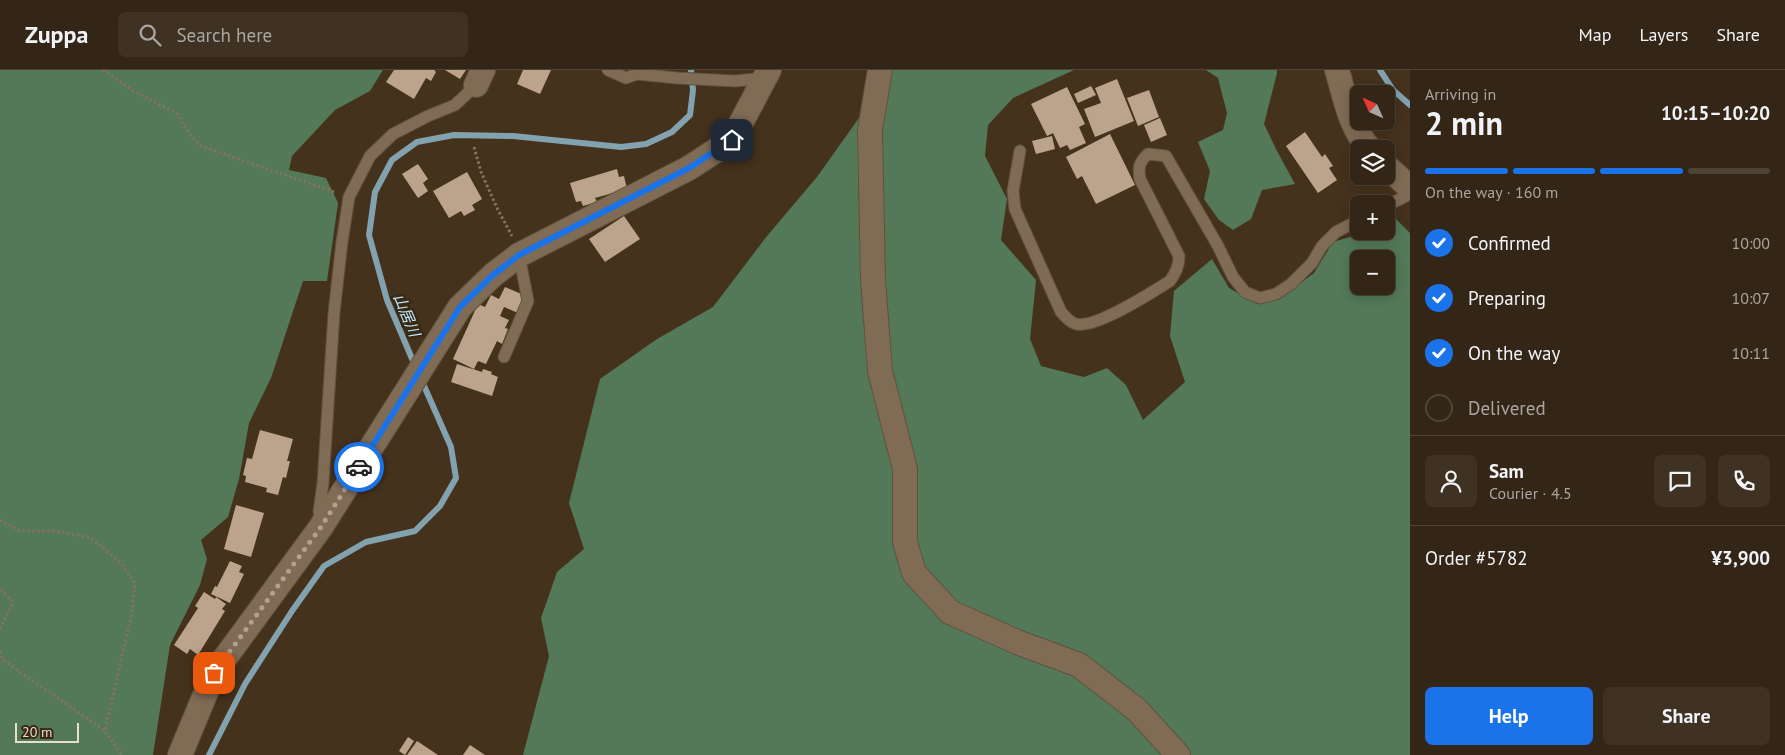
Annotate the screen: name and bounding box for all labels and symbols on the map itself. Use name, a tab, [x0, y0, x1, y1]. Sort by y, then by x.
north arrow	[1350, 85, 1395, 130]
pin	[711, 119, 753, 161]
water label: 山居川	[389, 291, 425, 341]
courier	[334, 442, 384, 492]
pin	[193, 652, 235, 694]
scale bar	[15, 720, 79, 743]

